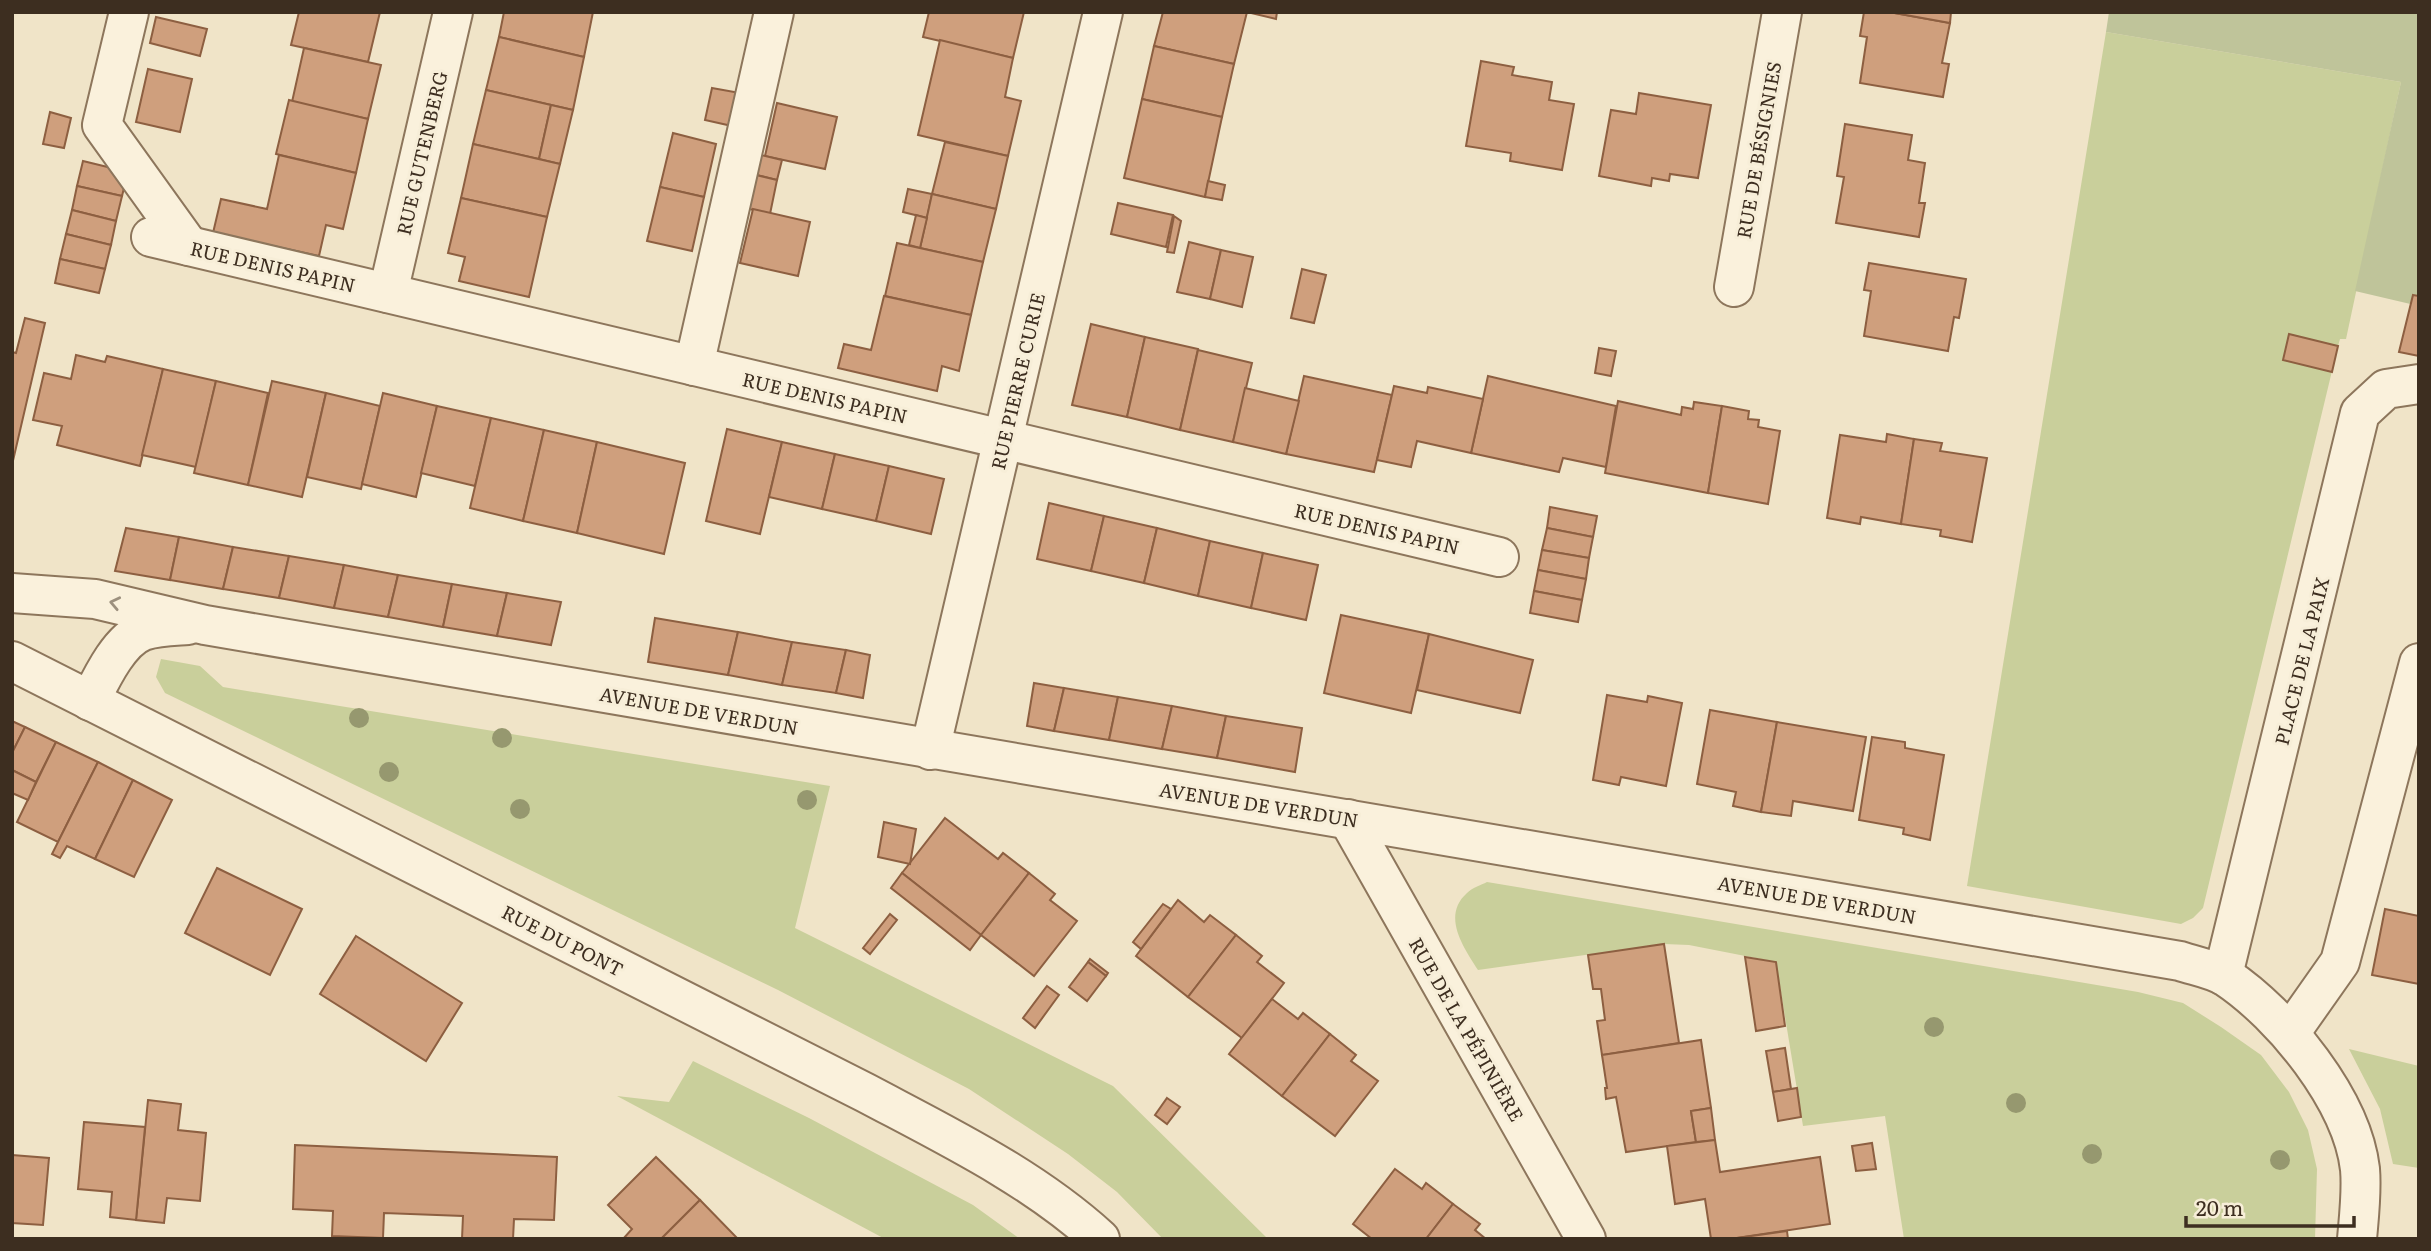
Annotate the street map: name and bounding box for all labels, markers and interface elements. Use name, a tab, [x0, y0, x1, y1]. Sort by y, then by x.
street label: RUE DE BÉSIGNIES	[1729, 59, 1787, 241]
street label: RUE GUTENBERG	[389, 68, 453, 238]
street label: RUE DENIS PAPIN	[188, 233, 358, 299]
street label: RUE PIERRE CURIE	[983, 290, 1051, 472]
street label: RUE DENIS PAPIN	[740, 364, 910, 430]
street label: RUE DENIS PAPIN	[1292, 495, 1462, 561]
street label: PLACE DE LA PAIX	[2267, 574, 2336, 748]
one-way arrow	[109, 597, 121, 612]
street label: AVENUE DE VERDUN	[597, 679, 801, 741]
street label: AVENUE DE VERDUN	[1157, 774, 1361, 834]
street label: AVENUE DE VERDUN	[1715, 868, 1919, 930]
street label: RUE DU PONT	[497, 897, 629, 983]
street label: RUE DE LA PÉPINIÈRE	[1403, 932, 1531, 1126]
scale bar	[2186, 1184, 2354, 1228]
text: 20 m	[2196, 1191, 2243, 1222]

